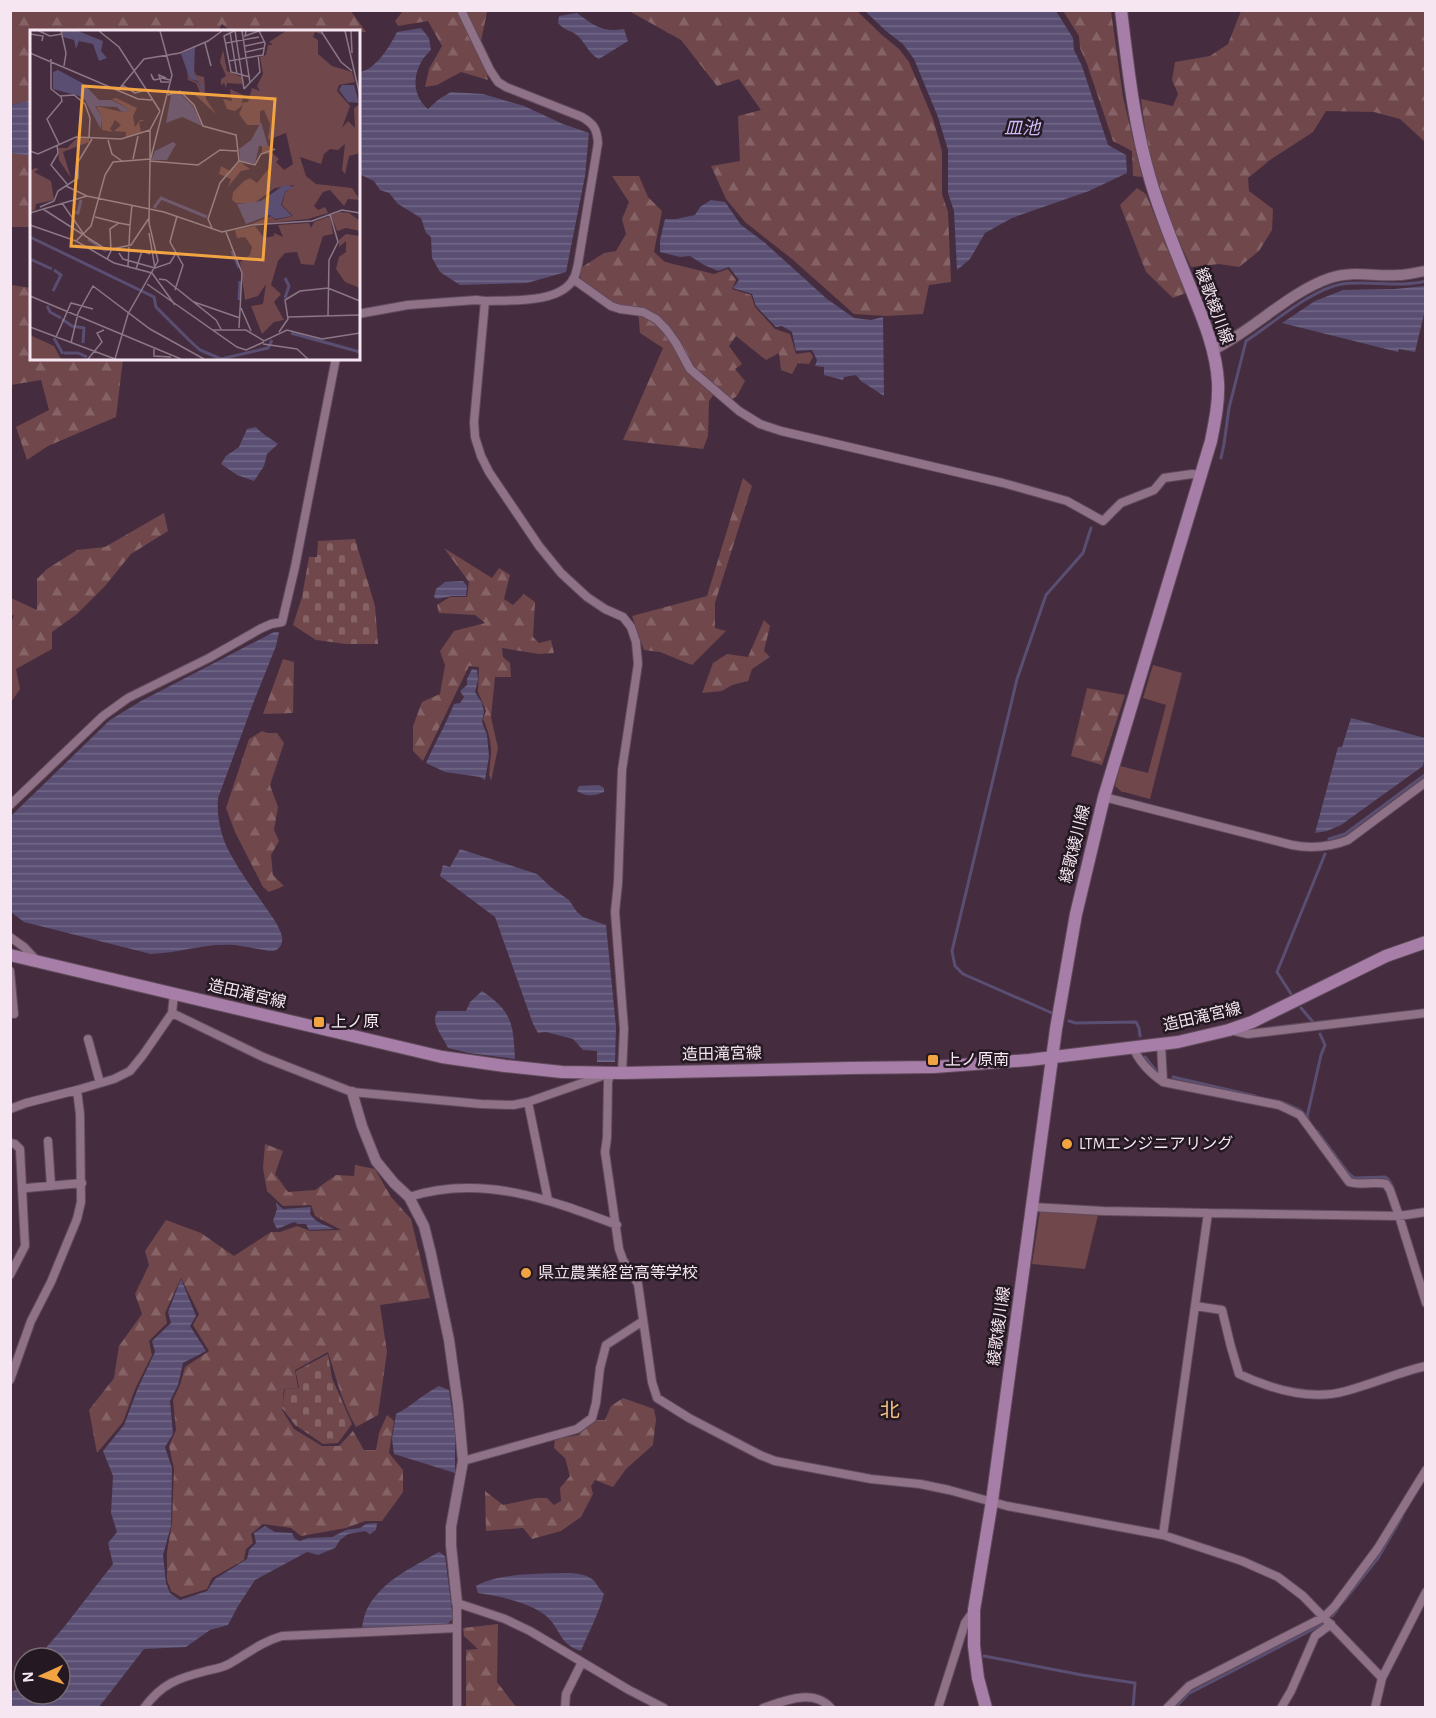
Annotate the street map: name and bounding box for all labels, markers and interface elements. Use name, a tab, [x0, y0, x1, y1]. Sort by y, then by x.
inset map	[30, 30, 360, 360]
water label: 皿池	[1004, 118, 1042, 138]
street label: 綾歌綾川線	[1193, 265, 1236, 346]
street label: 綾歌綾川線	[1057, 803, 1092, 885]
street label: 造田滝宮線	[206, 976, 288, 1011]
street label: 造田滝宮線	[1161, 999, 1243, 1034]
place label: 上ノ原	[331, 1014, 379, 1030]
marker: 上ノ原	[312, 1015, 326, 1029]
street label: 造田滝宮線	[682, 1044, 762, 1063]
place label: 上ノ原南	[945, 1052, 1009, 1068]
marker: 上ノ原南	[926, 1053, 940, 1067]
place label: LTMエンジニアリング	[1079, 1135, 1233, 1152]
marker: LTMエンジニアリング	[1060, 1137, 1074, 1151]
place label: 県立農業経営高等学校	[538, 1264, 698, 1281]
marker: 県立農業経営高等学校	[519, 1266, 533, 1280]
street label: 綾歌綾川線	[985, 1285, 1012, 1367]
district label: 北	[880, 1400, 900, 1421]
north arrow	[12, 1646, 72, 1706]
text: N	[20, 1671, 36, 1683]

